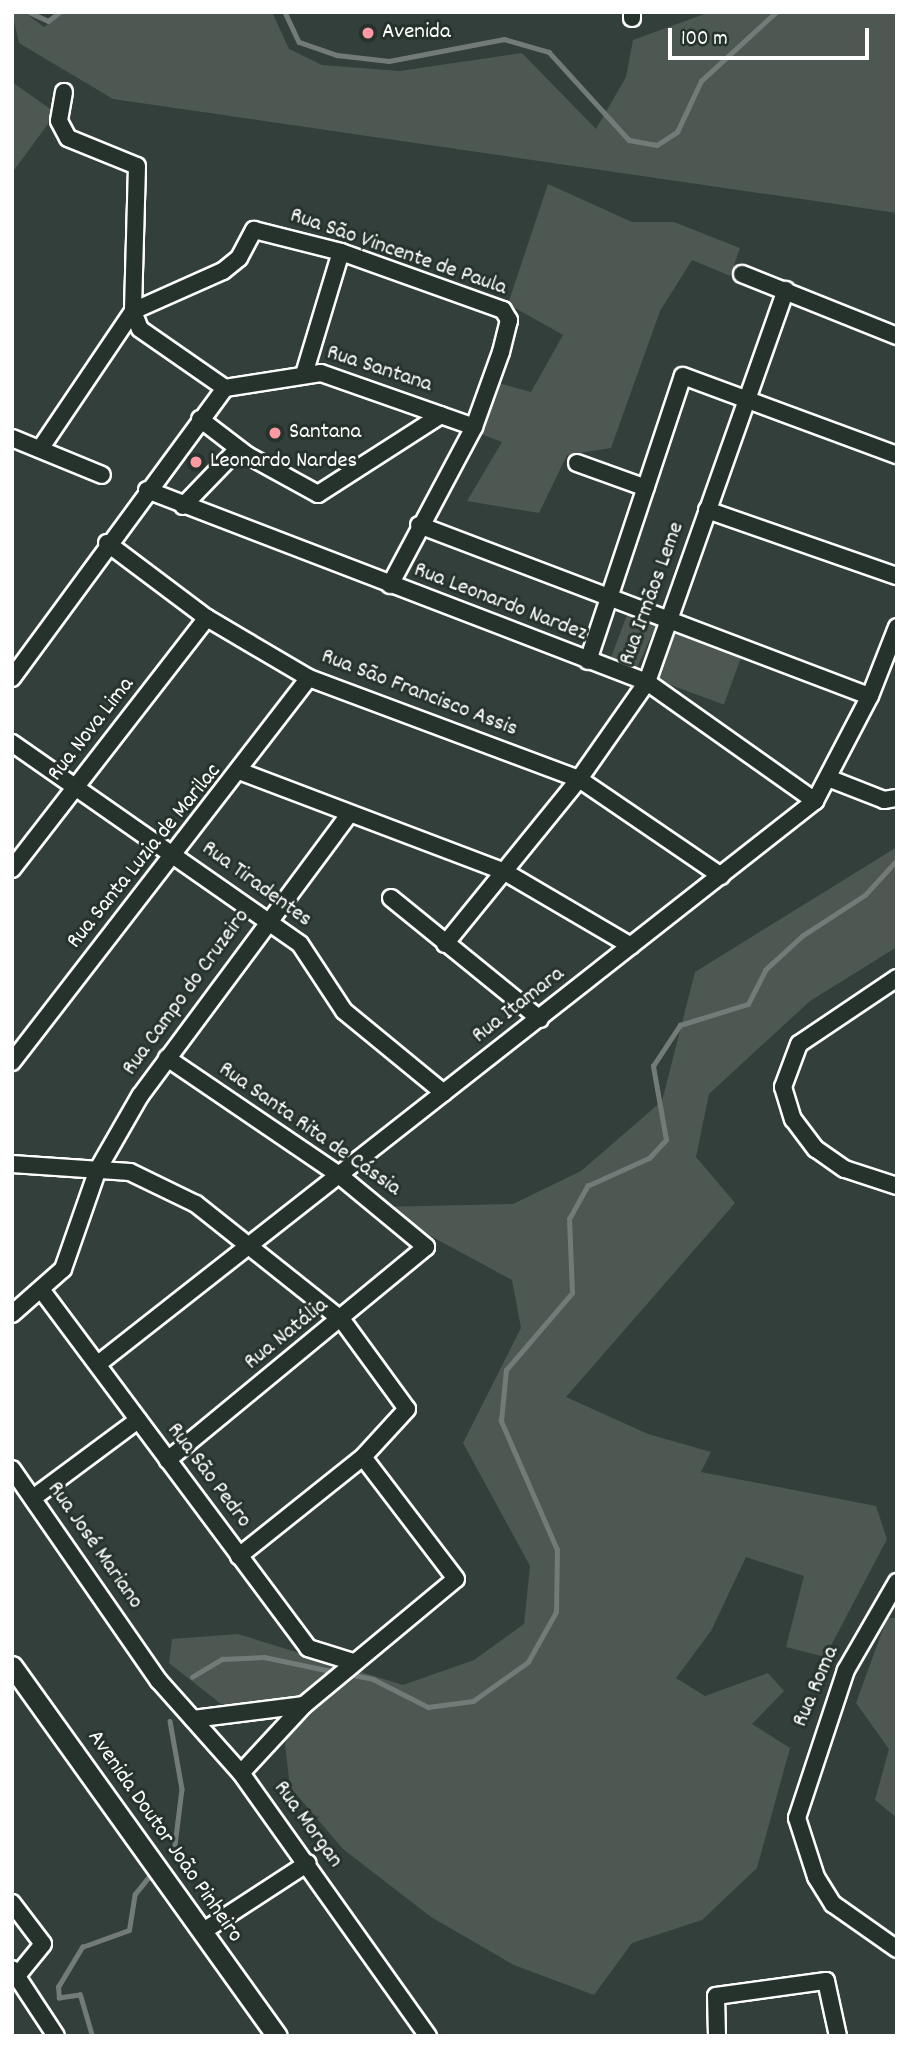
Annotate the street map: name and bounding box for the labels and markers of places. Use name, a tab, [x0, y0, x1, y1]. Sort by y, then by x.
place label: Avenida	[382, 19, 451, 47]
marker: Avenida	[360, 25, 376, 41]
place label: Santana	[289, 419, 361, 447]
marker: Santana	[267, 425, 283, 441]
place label: Leonardo Nardes	[210, 448, 357, 476]
marker: Leonardo Nardes	[188, 454, 204, 470]

